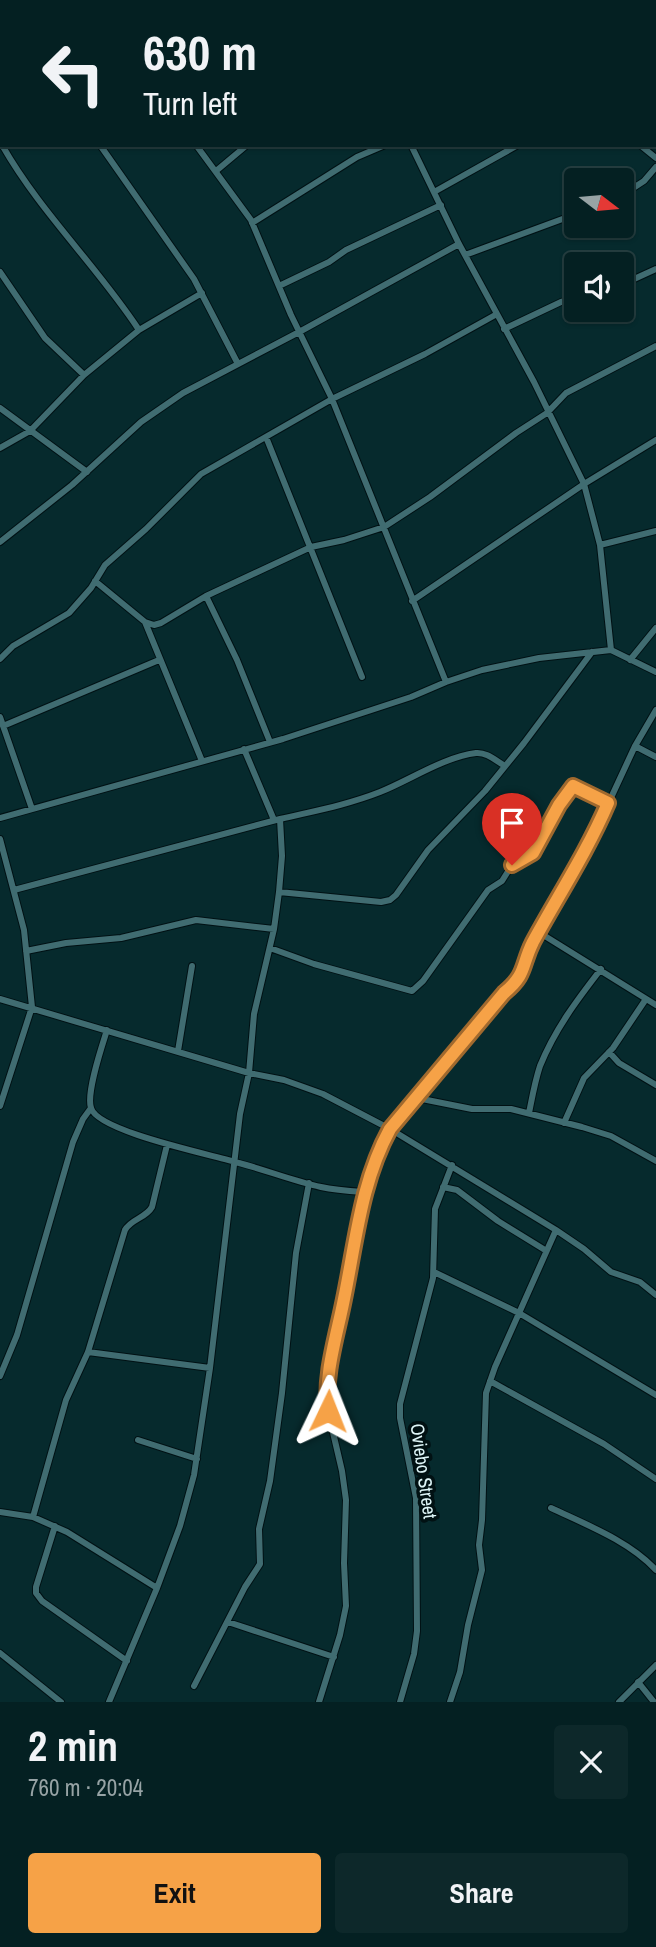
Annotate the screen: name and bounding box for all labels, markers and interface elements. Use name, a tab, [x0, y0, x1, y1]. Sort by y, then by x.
text: 630 m	[143, 19, 257, 85]
icon: left	[28, 28, 119, 119]
text: Turn left	[143, 82, 237, 125]
north arrow	[564, 168, 634, 238]
map controls	[564, 168, 634, 322]
button: sound	[564, 252, 634, 322]
pin	[482, 793, 542, 865]
icon: arrive	[493, 804, 531, 842]
position arrow	[291, 1374, 365, 1448]
street label: Oviebo Street	[404, 1422, 444, 1521]
text: 2 min	[28, 1718, 118, 1774]
button: close	[554, 1725, 628, 1799]
text: 760 m · 20:04	[28, 1772, 143, 1803]
button: Exit	[28, 1853, 321, 1933]
button: Share	[335, 1853, 628, 1933]

